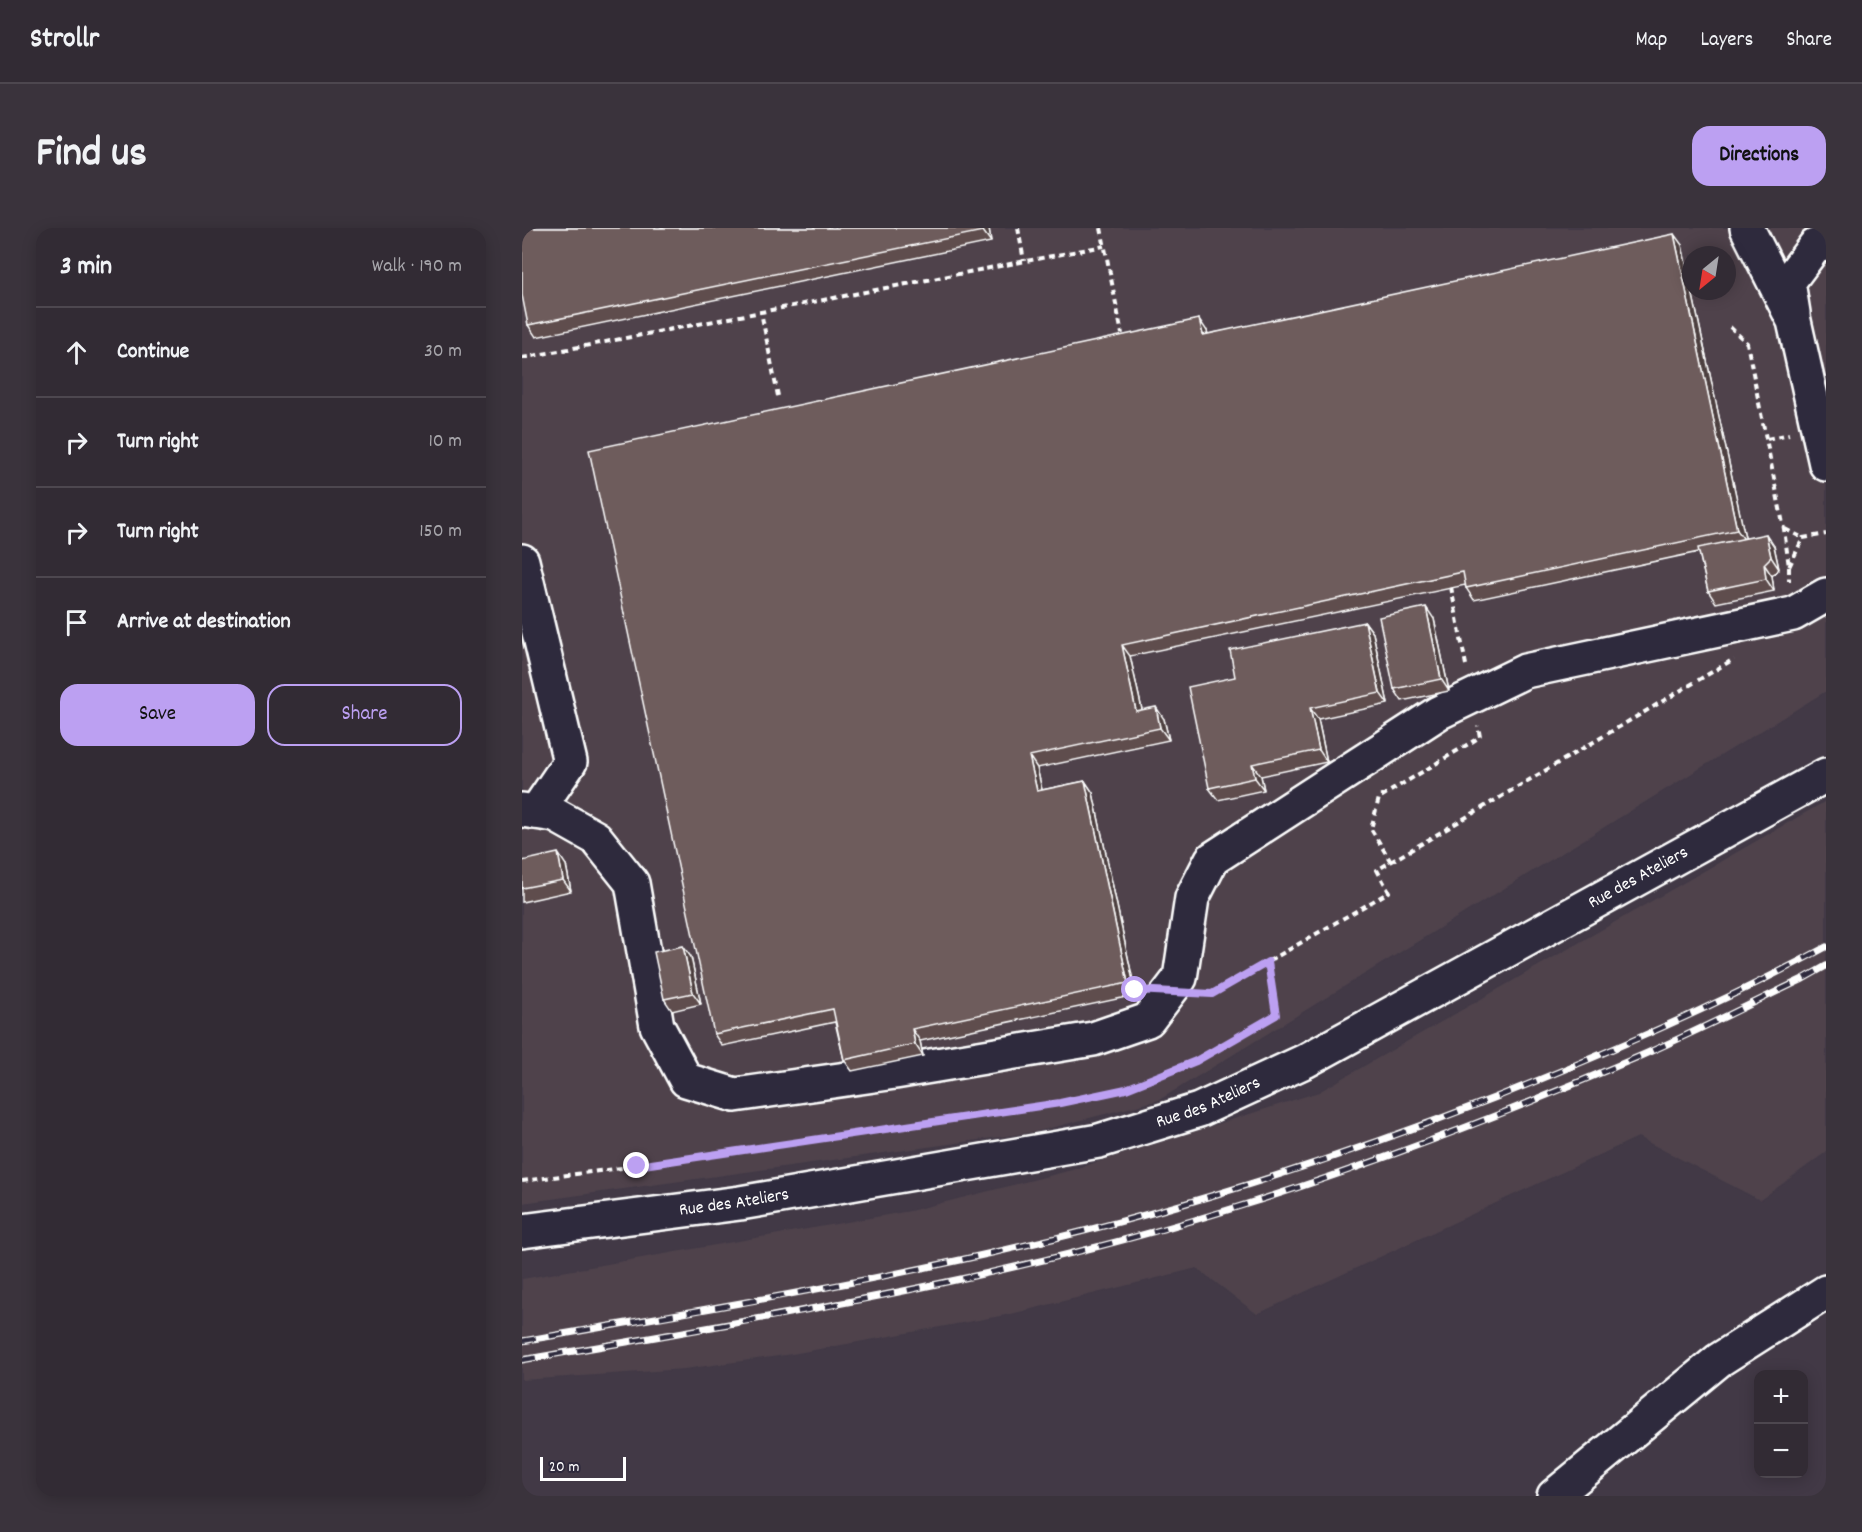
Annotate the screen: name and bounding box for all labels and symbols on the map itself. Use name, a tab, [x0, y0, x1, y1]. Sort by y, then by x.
north arrow	[1682, 246, 1736, 300]
street label: Rue des Ateliers	[1584, 840, 1693, 916]
route start	[1121, 976, 1147, 1002]
street label: Rue des Ateliers	[1153, 1071, 1265, 1135]
route end	[623, 1152, 649, 1178]
street label: Rue des Ateliers	[678, 1182, 791, 1223]
scale bar	[540, 1454, 626, 1482]

